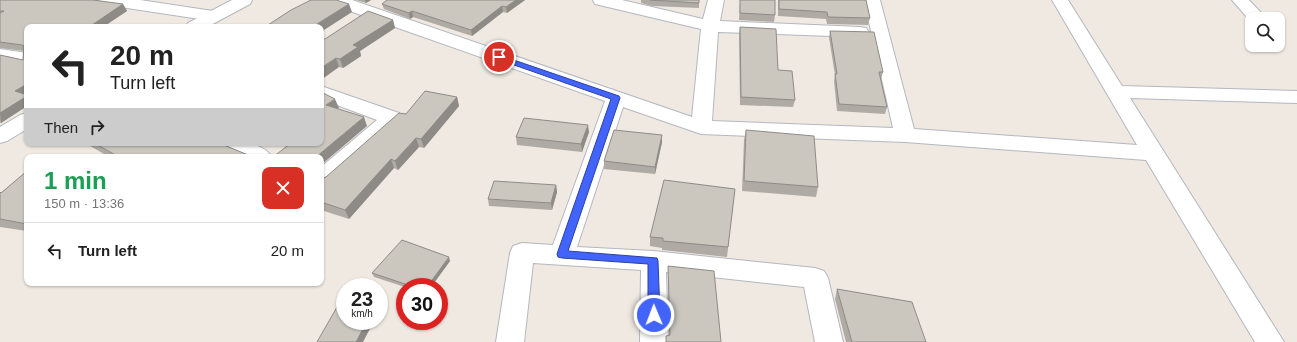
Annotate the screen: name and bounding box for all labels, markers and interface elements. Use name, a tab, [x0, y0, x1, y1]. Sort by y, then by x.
map controls	[1245, 12, 1285, 52]
button: search	[1245, 12, 1285, 52]
icon: left	[44, 40, 96, 92]
text: 20 m	[110, 40, 174, 71]
pin	[482, 40, 516, 74]
icon: arrive	[488, 46, 510, 68]
text: Turn left	[110, 73, 175, 93]
icon: right	[86, 116, 108, 138]
text: Then	[44, 119, 78, 136]
text: 1 min	[44, 167, 107, 194]
button: close	[262, 167, 304, 209]
text: 150 m · 13:36	[44, 196, 124, 211]
icon: left	[44, 240, 66, 262]
text: Turn left	[78, 242, 137, 259]
text: 20 m	[271, 242, 304, 259]
speed limit sign: 30	[396, 278, 448, 330]
text: 23	[351, 288, 373, 310]
position arrow	[633, 294, 675, 336]
text: km/h	[351, 308, 373, 319]

